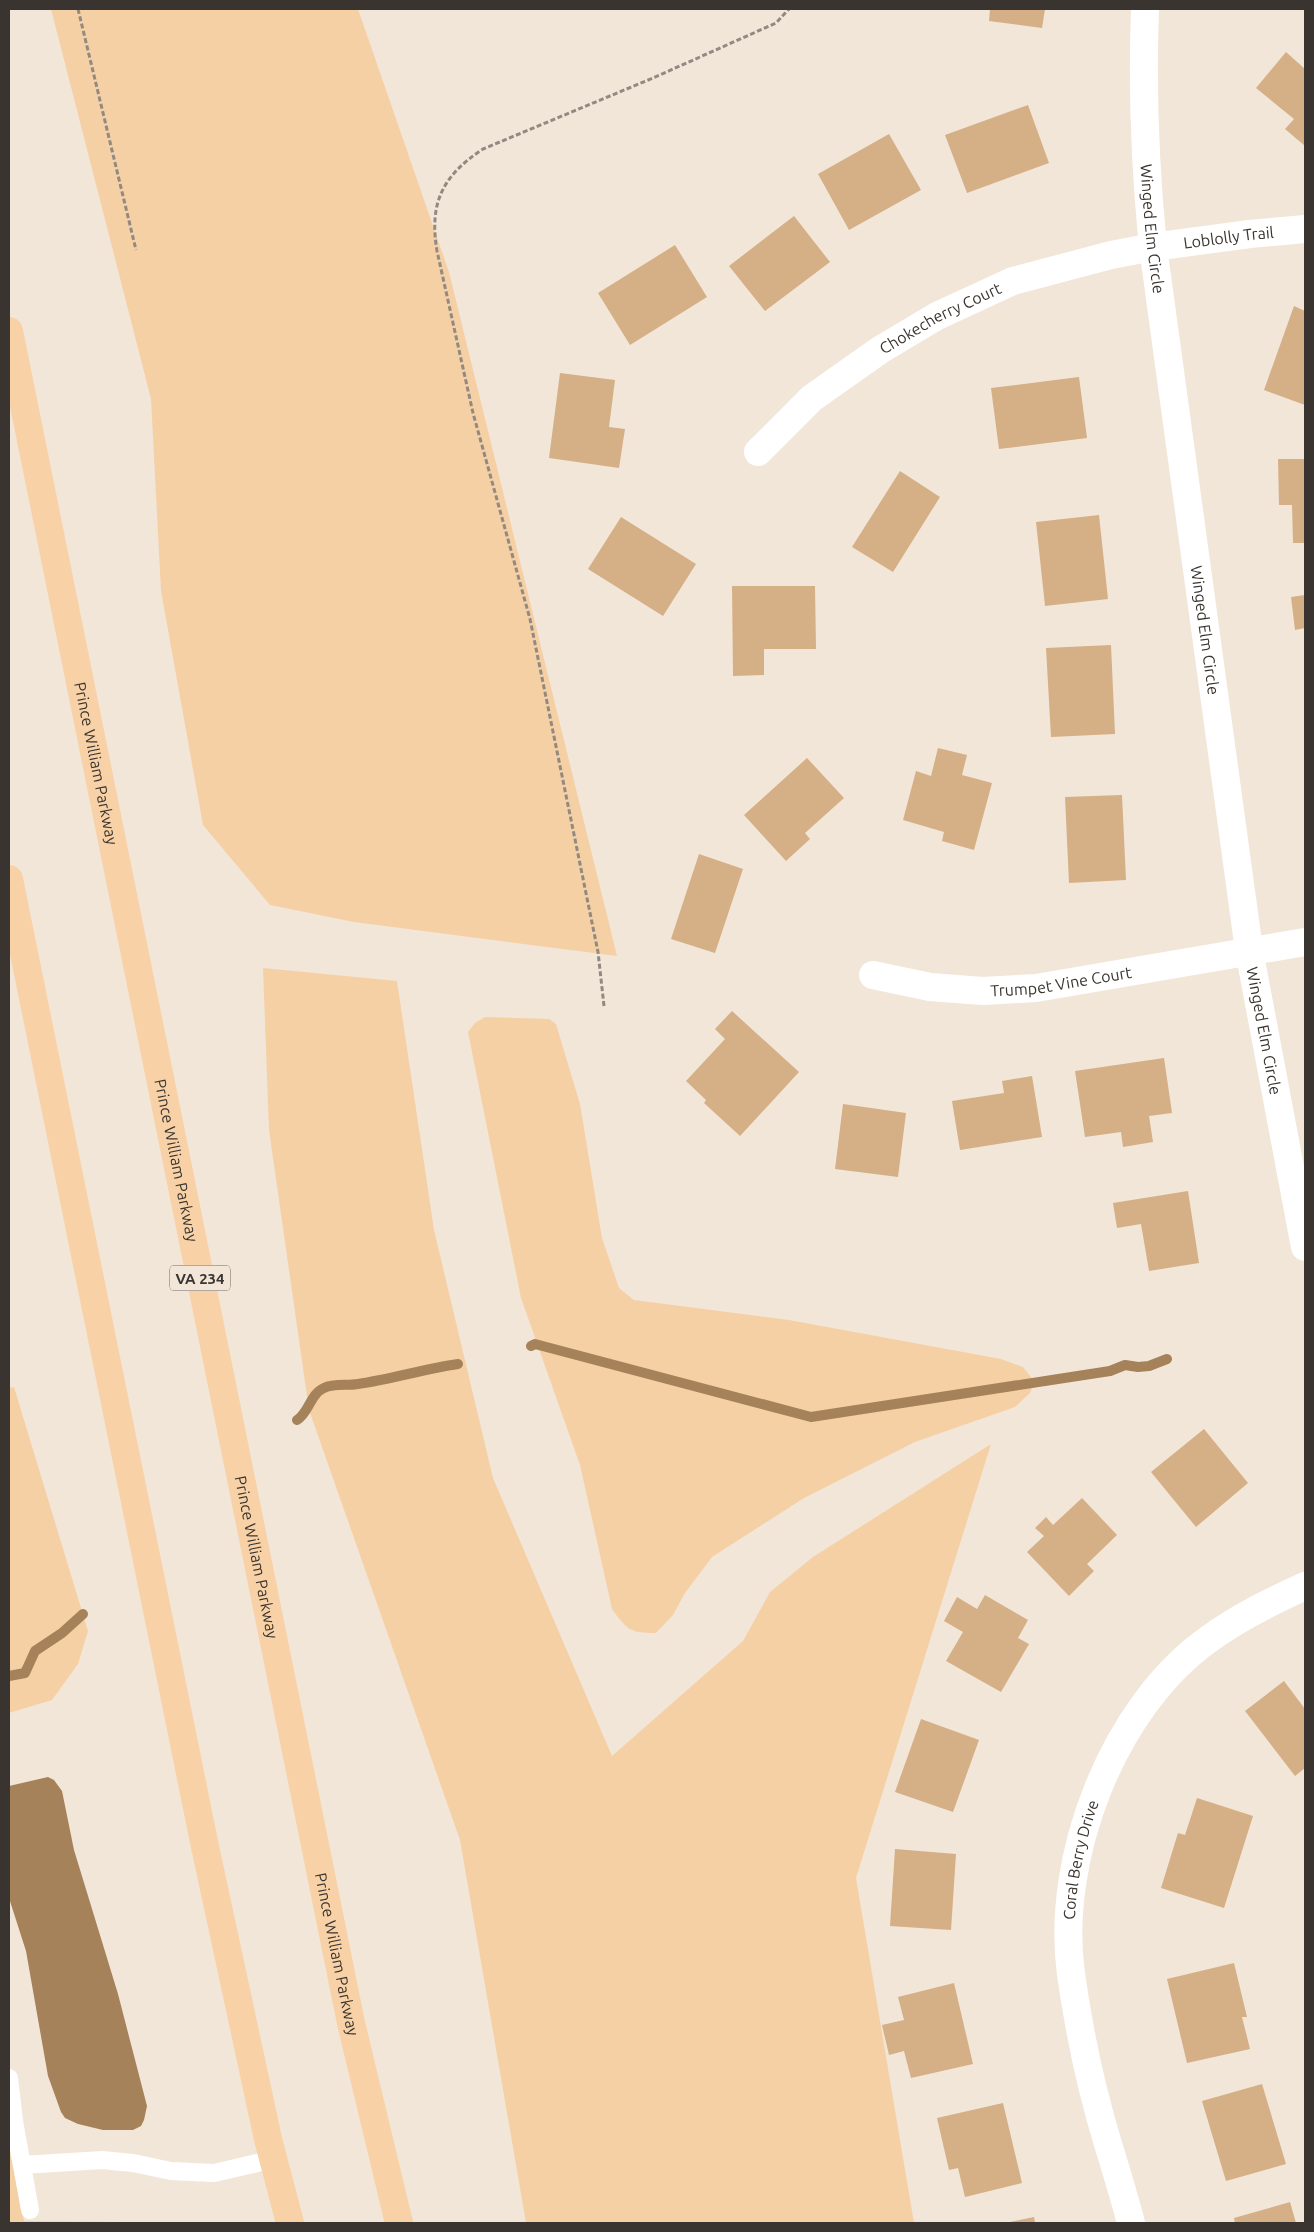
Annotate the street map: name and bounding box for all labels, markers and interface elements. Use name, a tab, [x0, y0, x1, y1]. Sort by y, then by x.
street label: Winged Elm Circle	[1137, 163, 1168, 295]
street label: Loblolly Trail	[1182, 223, 1275, 252]
street label: Chokecherry Court	[876, 278, 1005, 357]
street label: Winged Elm Circle	[1188, 564, 1223, 696]
street label: Prince William Parkway	[71, 680, 122, 847]
street label: Trumpet Vine Court	[990, 963, 1134, 1000]
street label: Winged Elm Circle	[1243, 965, 1285, 1096]
street label: Prince William Parkway	[151, 1077, 202, 1244]
road number: VA 234	[170, 1266, 230, 1290]
street label: Prince William Parkway	[232, 1474, 282, 1641]
street label: Coral Berry Drive	[1060, 1797, 1102, 1920]
street label: Prince William Parkway	[312, 1871, 363, 2038]

